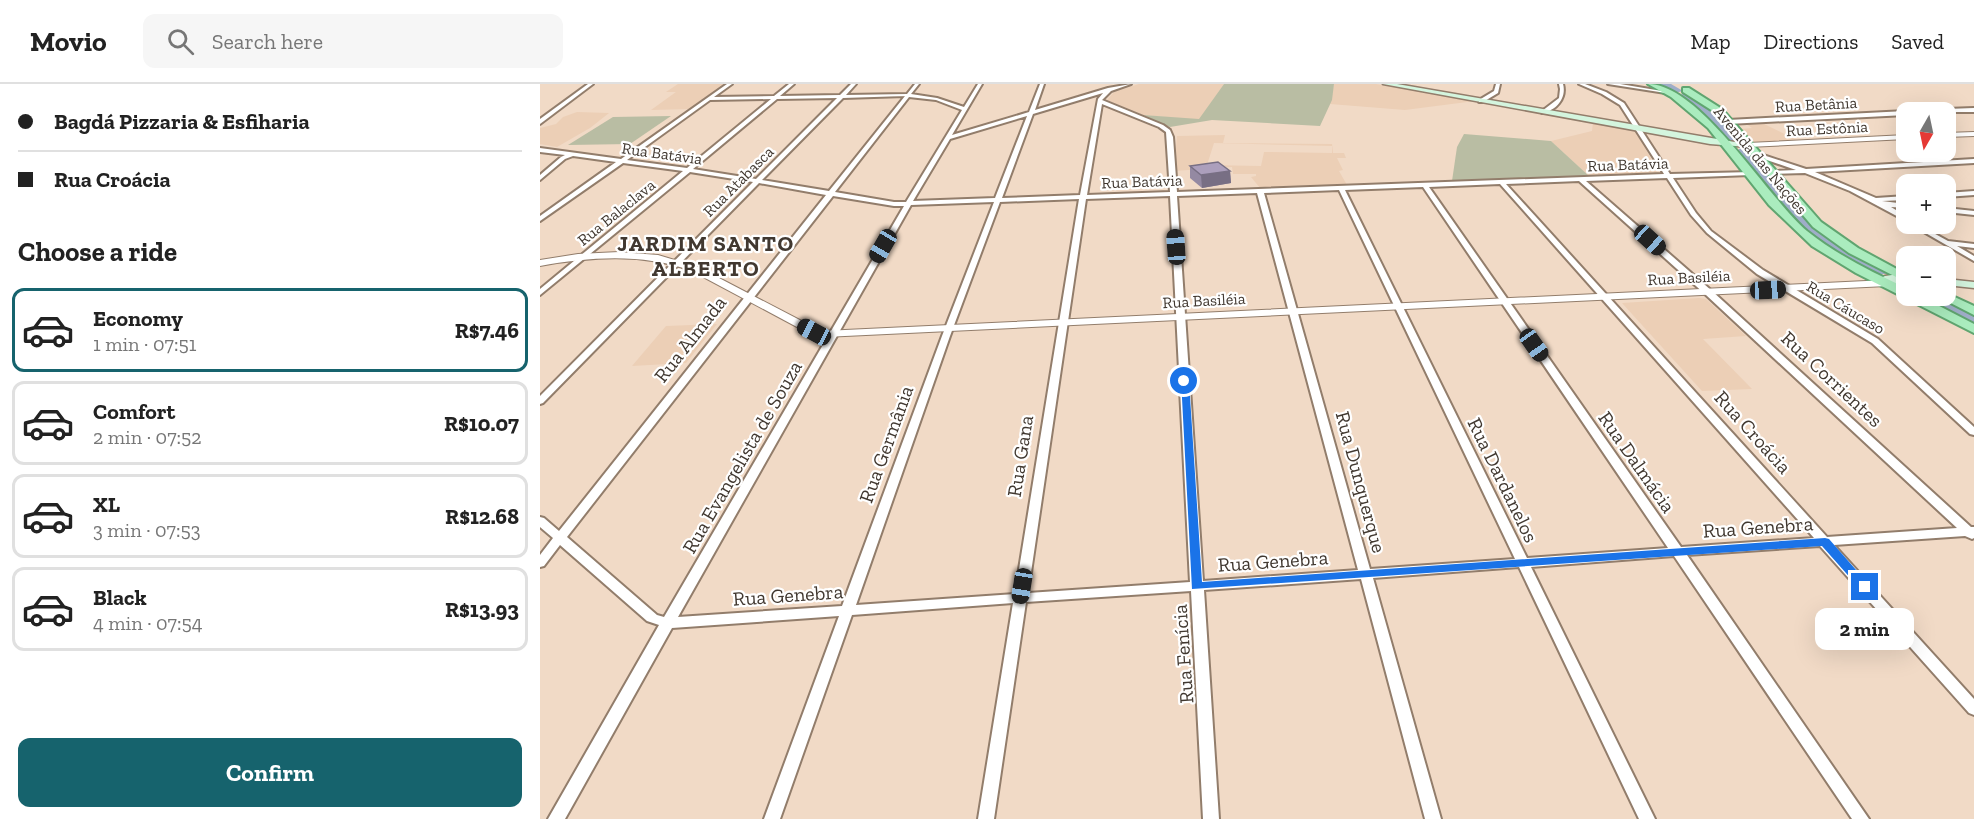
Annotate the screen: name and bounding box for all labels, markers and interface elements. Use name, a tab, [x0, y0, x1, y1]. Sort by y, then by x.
search box	[143, 14, 563, 68]
text: Movio	[30, 25, 107, 58]
icon: search	[164, 25, 197, 58]
text: Search here	[212, 28, 323, 55]
text: Map	[1691, 29, 1731, 54]
text: Directions	[1764, 29, 1858, 54]
text: Saved	[1891, 29, 1944, 54]
street label: Rua Betânia	[1774, 93, 1858, 116]
street label: Avenida das Nações	[1710, 102, 1811, 218]
north arrow	[1896, 102, 1956, 162]
map controls	[1896, 102, 1956, 306]
text: Bagdá Pizzaria & Esfiharia	[54, 108, 310, 135]
street label: Rua Estônia	[1786, 117, 1869, 140]
street label: Rua Batávia	[620, 138, 704, 169]
street label: Rua Atabasca	[699, 142, 778, 221]
street label: Rua Batávia	[1587, 154, 1669, 175]
text: Rua Croácia	[54, 166, 171, 193]
street label: Rua Batávia	[1101, 171, 1183, 192]
button: +	[1896, 174, 1956, 234]
street label: Rua Balaclava	[574, 175, 659, 250]
car	[1631, 221, 1669, 259]
car	[866, 226, 900, 266]
car	[1166, 228, 1186, 266]
district label: JARDIM SANTO ALBERTO	[617, 230, 795, 282]
text: Choose a ride	[18, 236, 177, 268]
button: −	[1896, 246, 1956, 306]
street label: Rua Basiléia	[1647, 266, 1731, 289]
street label: Rua Cáucaso	[1803, 277, 1888, 338]
car	[1750, 280, 1786, 300]
street label: Rua Basiléia	[1162, 289, 1246, 312]
street label: Rua Almada	[649, 291, 731, 387]
icon: car	[21, 303, 75, 357]
text: Economy	[93, 305, 183, 332]
car	[794, 316, 834, 348]
text: R$7.46	[455, 317, 519, 344]
car	[1516, 325, 1552, 365]
street label: Rua Corrientes	[1776, 326, 1888, 432]
text: 1 min · 07:51	[93, 332, 196, 356]
street label: Rua Evangelista de Souza	[677, 356, 807, 558]
route start	[1170, 367, 1197, 394]
street label: Rua Germânia	[854, 382, 918, 506]
street label: Rua Croácia	[1709, 386, 1797, 479]
icon: car	[21, 396, 75, 450]
text: Comfort	[93, 398, 175, 425]
street label: Rua Dalmácia	[1593, 407, 1681, 518]
street label: Rua Dunquerque	[1331, 409, 1391, 555]
text: R$10.07	[444, 410, 519, 437]
street label: Rua Gana	[1002, 413, 1038, 499]
street label: Rua Dardanelos	[1462, 414, 1544, 546]
text: 2 min · 07:52	[93, 425, 202, 449]
icon: car	[21, 489, 75, 543]
text: XL	[93, 491, 120, 518]
text: R$12.68	[445, 503, 519, 530]
street label: Rua Genebra	[1702, 511, 1814, 543]
text: 3 min · 07:53	[93, 518, 201, 542]
street label: Rua Genebra	[1217, 545, 1329, 577]
car	[1010, 567, 1034, 605]
route end	[1851, 573, 1878, 600]
street label: Rua Genebra	[732, 579, 844, 611]
icon: car	[21, 582, 75, 636]
text: Black	[93, 584, 147, 611]
text: R$13.93	[445, 596, 519, 623]
street label: Rua Fenícia	[1168, 603, 1198, 704]
callout: 2 min	[1816, 608, 1914, 650]
text: 4 min · 07:54	[93, 611, 203, 635]
text: 2 min	[1840, 617, 1889, 641]
button: Confirm	[18, 738, 522, 807]

